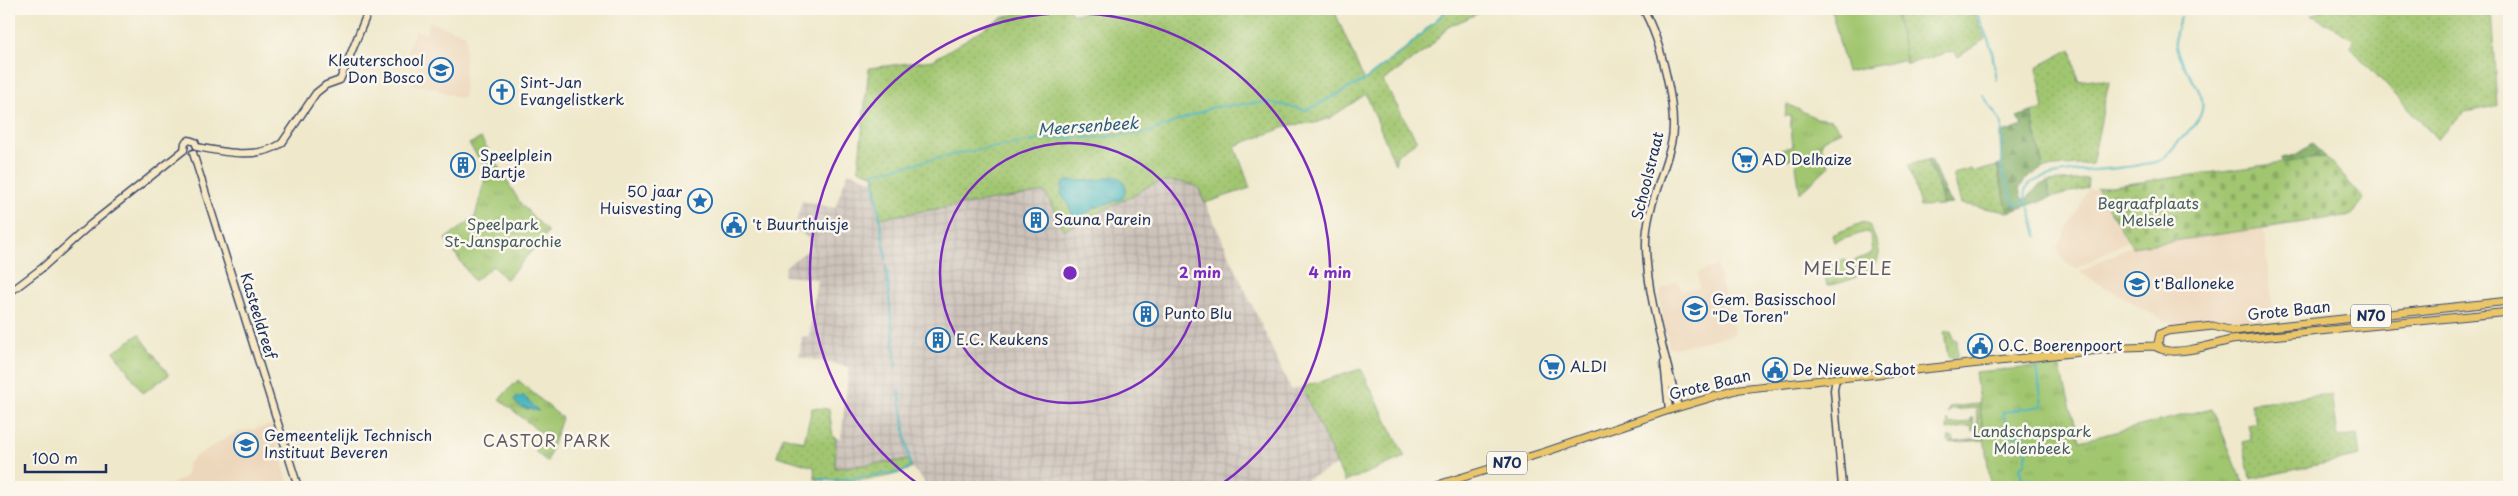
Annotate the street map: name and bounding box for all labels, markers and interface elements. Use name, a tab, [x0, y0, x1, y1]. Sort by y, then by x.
place label: Kleuterschool Don Bosco	[328, 48, 424, 88]
school or university icon: Kleuterschool Don Bosco	[428, 57, 454, 83]
place label: Sint-Jan Evangelistkerk	[520, 70, 624, 110]
church icon: Sint-Jan Evangelistkerk	[489, 79, 515, 105]
water label: Meersenbeek	[1037, 109, 1140, 140]
street label: Schoolstraat	[1624, 129, 1669, 222]
place label: Speelplein Bartje	[480, 143, 552, 183]
supermarket icon: AD Delhaize	[1732, 147, 1758, 173]
place label: AD Delhaize	[1762, 147, 1852, 170]
building icon: Speelplein Bartje	[450, 152, 476, 178]
place label: 50 jaar Huisvesting	[600, 179, 682, 219]
place icon: 50 jaar Huisvesting	[687, 188, 713, 214]
park label: Begraafplaats Melsele	[2097, 191, 2199, 231]
building icon: Sauna Parein	[1023, 207, 1049, 233]
place label: Sauna Parein	[1054, 207, 1151, 230]
park label: Speelpark St-Jansparochie	[444, 212, 562, 252]
public building icon: 't Buurthuisje	[721, 212, 747, 238]
place label: 't Buurthuisje	[752, 212, 849, 235]
district label: MELSELE	[1803, 254, 1893, 281]
text: 2 min	[1179, 260, 1221, 283]
text: 4 min	[1309, 260, 1351, 283]
centre of rings	[1061, 264, 1079, 282]
street label: Kasteeldreef	[235, 270, 284, 362]
school or university icon: t'Balloneke	[2124, 271, 2150, 297]
place label: t'Balloneke	[2154, 271, 2234, 294]
place label: Gem. Basisschool "De Toren"	[1712, 287, 1836, 327]
street label: Grote Baan	[2246, 294, 2332, 325]
school or university icon: Gem. Basisschool "De Toren"	[1682, 296, 1708, 322]
building icon: Punto Blu	[1133, 301, 1159, 327]
place label: Punto Blu	[1164, 301, 1232, 324]
road number: N70	[2351, 304, 2391, 328]
building icon: E.C. Keukens	[925, 327, 951, 353]
place label: E.C. Keukens	[956, 327, 1049, 350]
public building icon: O.C. Boerenpoort	[1967, 333, 1993, 359]
place label: O.C. Boerenpoort	[1998, 333, 2122, 356]
supermarket icon: ALDI	[1539, 354, 1565, 380]
place label: ALDI	[1570, 354, 1607, 377]
public building icon: De Nieuwe Sabot	[1762, 357, 1788, 383]
place label: De Nieuwe Sabot	[1792, 357, 1916, 380]
street label: Grote Baan	[1666, 362, 1753, 405]
park label: Landschapspark Molenbeek	[1973, 419, 2091, 459]
place label: Gemeentelijk Technisch Instituut Beveren	[264, 423, 432, 463]
district label: CASTOR PARK	[483, 428, 611, 452]
school or university icon: Gemeentelijk Technisch Instituut Beveren	[233, 432, 259, 458]
scale bar	[25, 441, 106, 473]
text: 100 m	[32, 446, 78, 469]
road number: N70	[1487, 452, 1527, 474]

